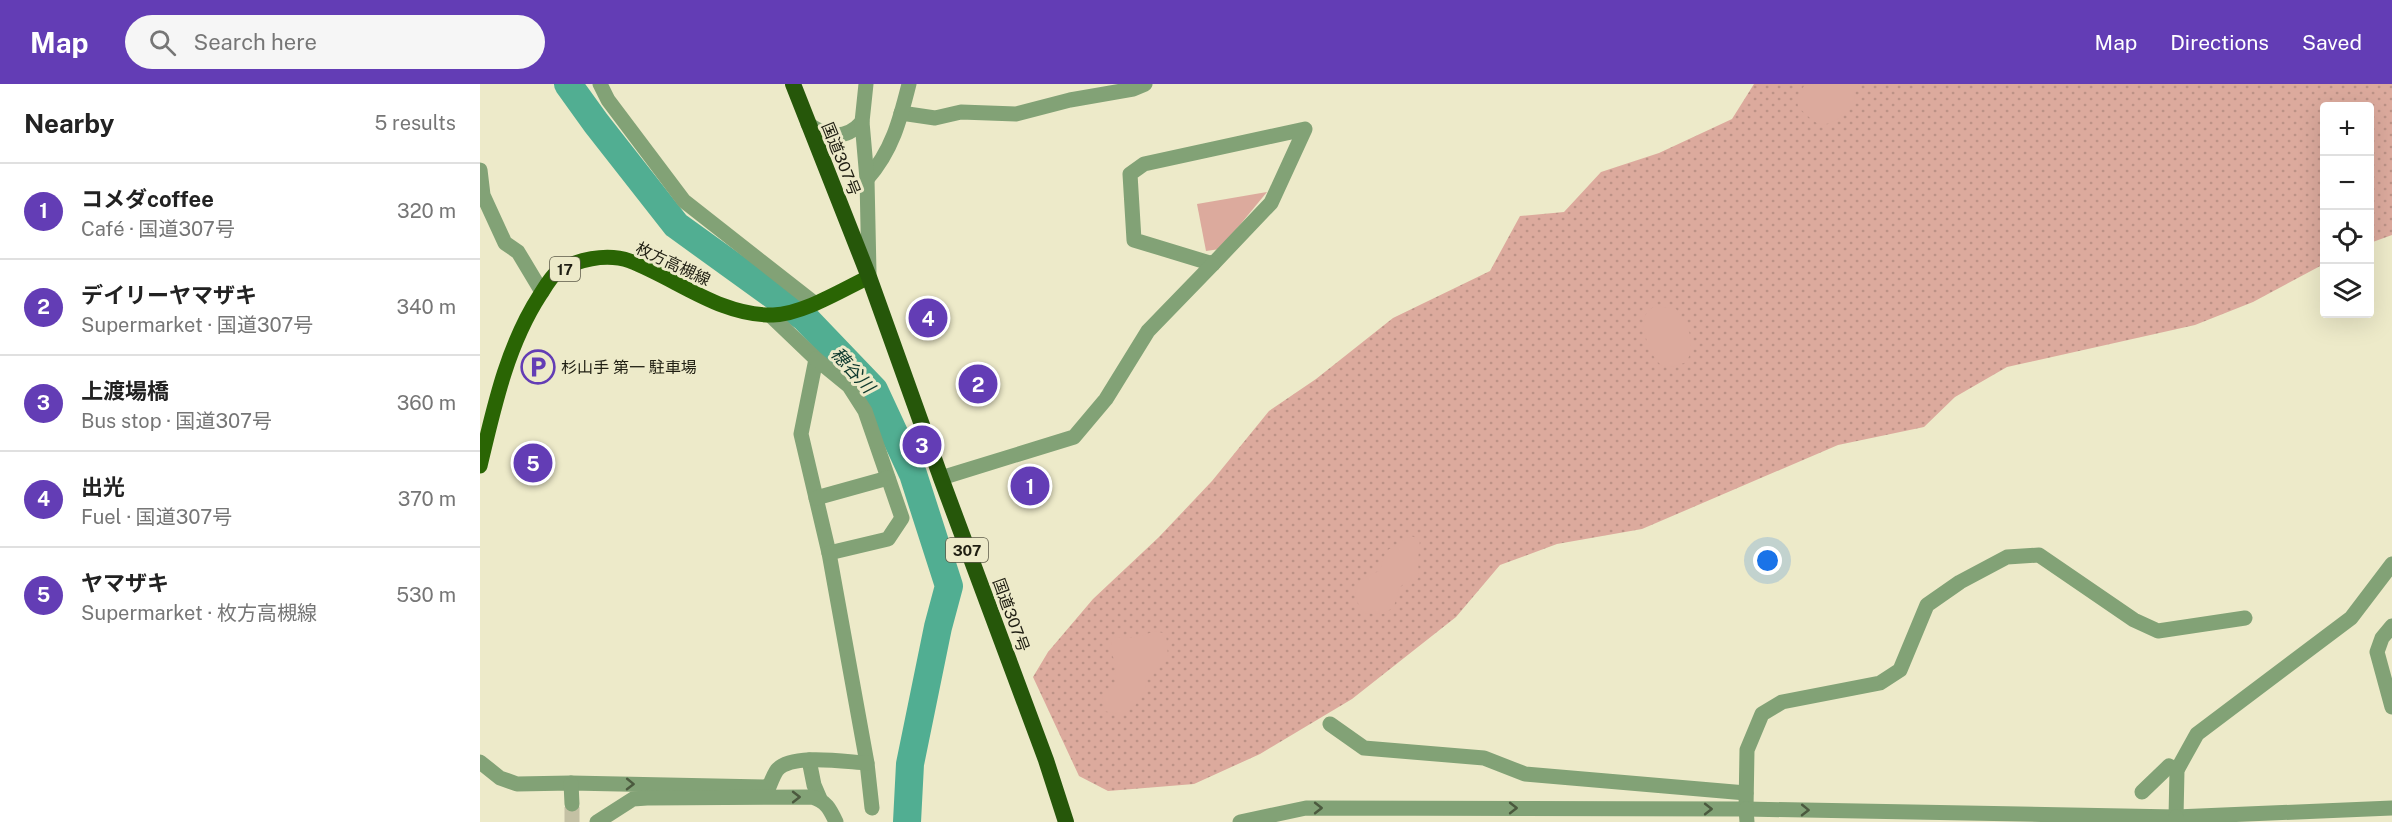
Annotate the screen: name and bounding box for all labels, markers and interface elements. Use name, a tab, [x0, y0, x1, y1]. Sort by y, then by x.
search box	[125, 15, 545, 69]
text: Map	[30, 26, 89, 59]
icon: search	[146, 26, 179, 59]
text: Search here	[194, 29, 317, 55]
text: Map	[2095, 30, 2137, 55]
text: Directions	[2170, 30, 2269, 55]
text: Saved	[2302, 30, 2362, 55]
map controls	[2320, 102, 2374, 318]
button: +	[2320, 102, 2374, 156]
text: Nearby	[24, 108, 114, 139]
text: 5 results	[374, 111, 456, 135]
street label: 国道307号	[818, 120, 864, 198]
button: −	[2320, 156, 2374, 210]
text: コメダcoffee	[81, 186, 214, 212]
text: 1	[39, 199, 48, 223]
text: 320 m	[397, 199, 456, 223]
button: locate	[2320, 210, 2374, 264]
text: Café · 国道307号	[81, 217, 235, 241]
street label: 枚方高槻線	[633, 238, 713, 290]
road number: 17	[550, 257, 580, 281]
button: layers	[2320, 264, 2374, 318]
text: デイリーヤマザキ	[81, 282, 257, 308]
text: 2	[37, 295, 50, 319]
text: 340 m	[396, 295, 456, 319]
pin: 4	[908, 296, 948, 340]
text: Supermarket · 国道307号	[81, 313, 313, 337]
water label: 穂谷川	[827, 343, 880, 399]
parking icon: 杉山手 第一 駐車場	[520, 349, 556, 385]
place label: 杉山手 第一 駐車場	[561, 358, 697, 377]
pin: 2	[958, 362, 998, 406]
text: 上渡場橋	[81, 378, 169, 404]
text: 3	[37, 391, 50, 415]
text: 360 m	[397, 391, 456, 415]
text: Bus stop · 国道307号	[81, 409, 272, 433]
pin: 3	[902, 422, 942, 468]
pin: 5	[514, 440, 552, 485]
pin: 1	[1010, 464, 1050, 508]
text: 出光	[81, 474, 125, 500]
text: 4	[37, 487, 50, 511]
text: 370 m	[398, 487, 456, 511]
text: Fuel · 国道307号	[81, 505, 232, 529]
road number: 307	[946, 538, 988, 562]
your location	[1753, 546, 1782, 575]
text: ヤマザキ	[81, 570, 169, 596]
street label: 国道307号	[989, 576, 1033, 654]
text: 5	[37, 583, 50, 607]
text: 530 m	[396, 583, 456, 607]
text: Supermarket · 枚方高槻線	[81, 601, 317, 625]
one-way arrow	[625, 778, 634, 790]
one-way arrow	[791, 791, 800, 803]
one-way arrow	[1313, 802, 1322, 814]
one-way arrow	[1508, 802, 1517, 814]
one-way arrow	[1703, 803, 1712, 815]
one-way arrow	[1800, 804, 1809, 816]

